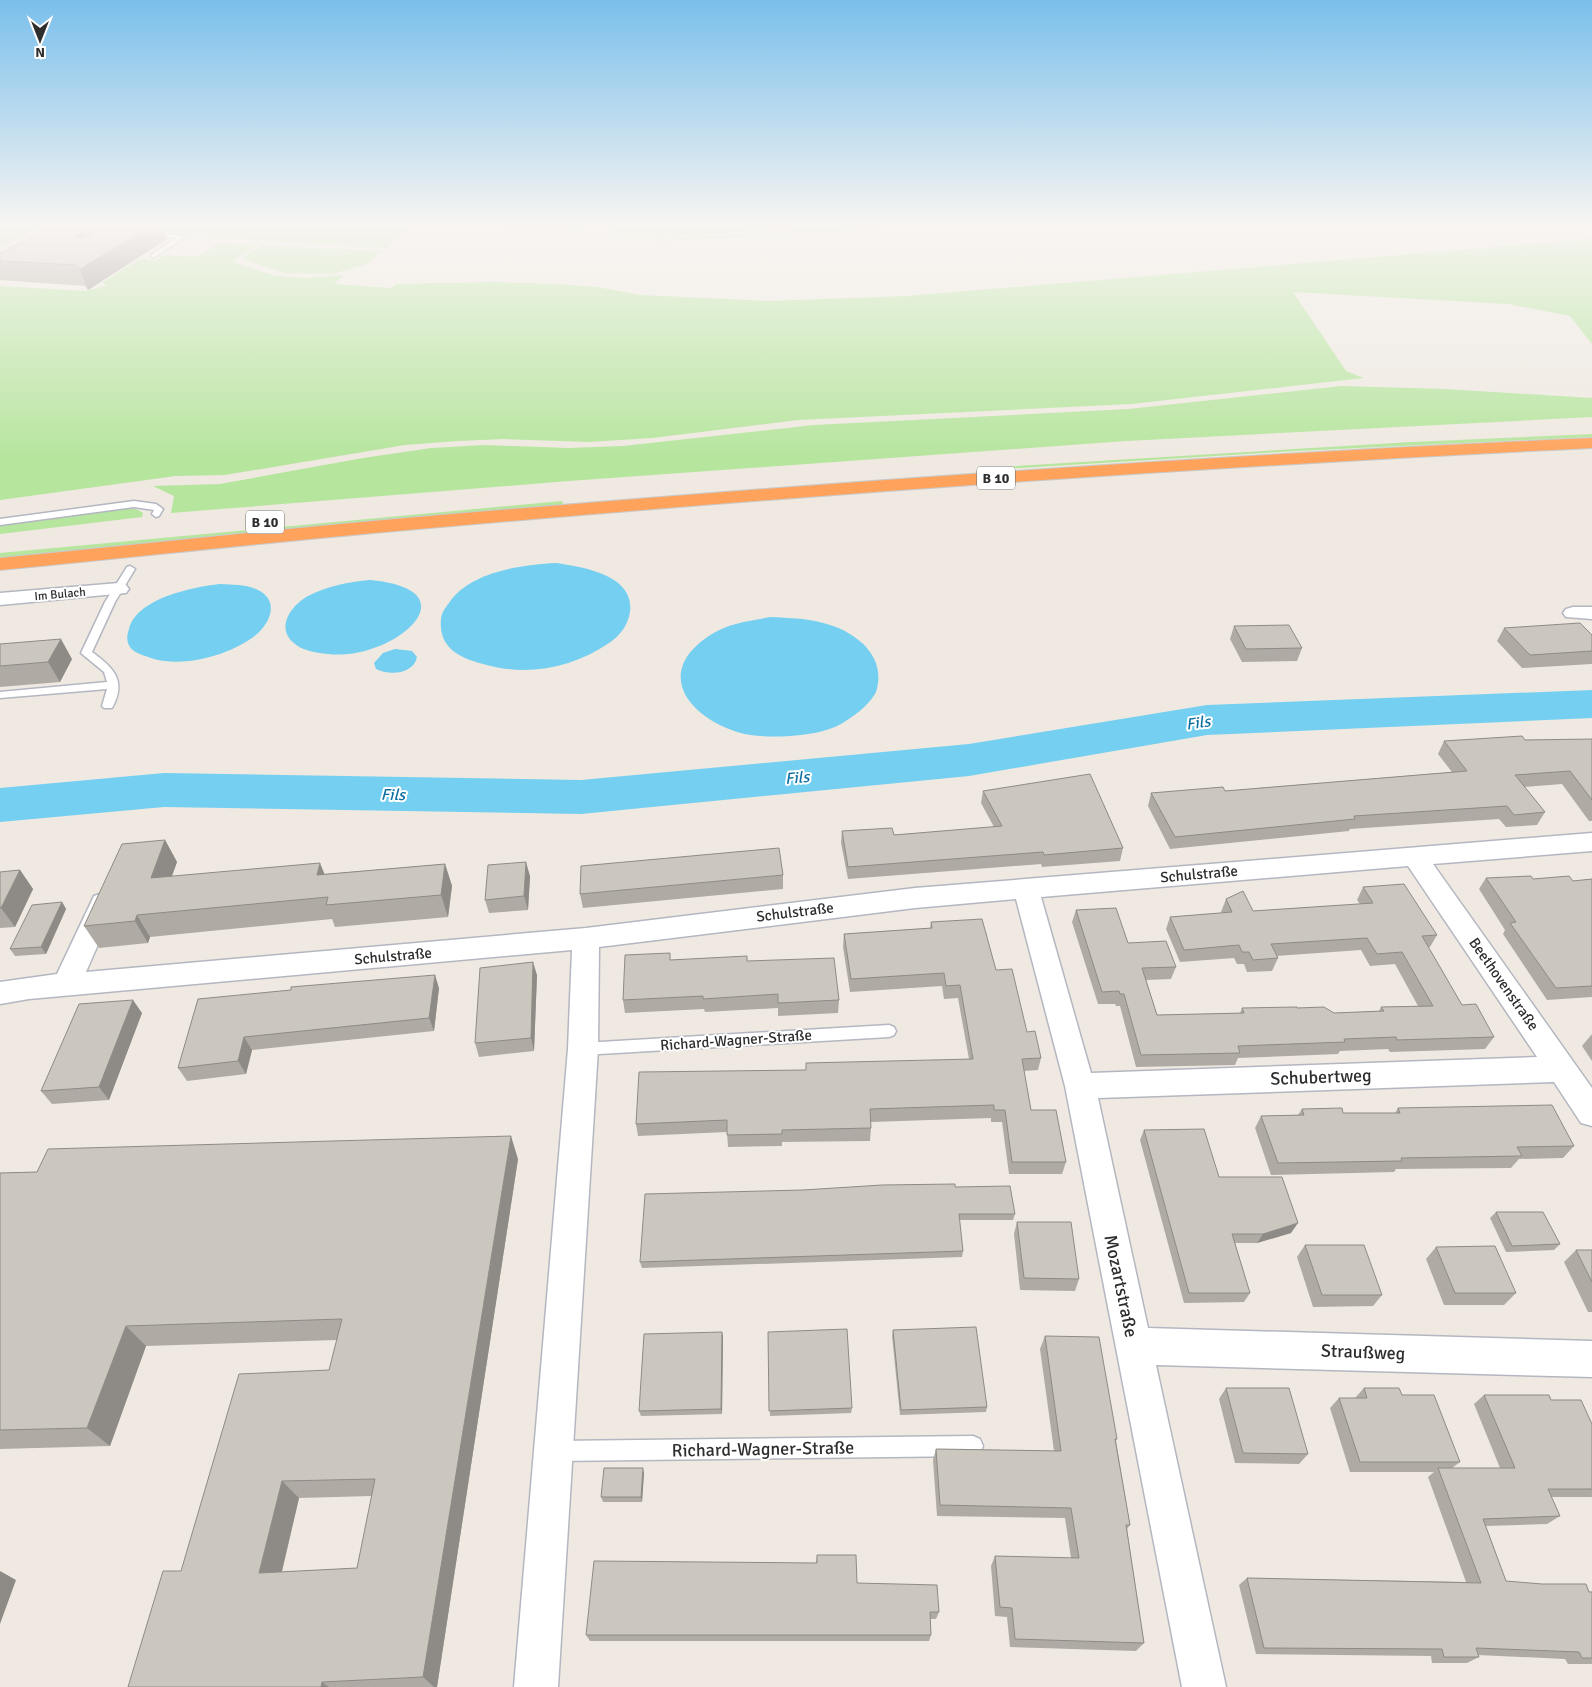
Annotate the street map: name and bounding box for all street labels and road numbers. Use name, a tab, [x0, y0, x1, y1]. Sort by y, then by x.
road number: B 10	[977, 466, 1015, 489]
road number: B 10	[246, 511, 284, 534]
street label: Im Bulach	[34, 585, 86, 604]
street label: Schulstraße	[1159, 862, 1239, 886]
street label: Schulstraße	[755, 898, 835, 926]
street label: Beethovenstraße	[1465, 934, 1543, 1034]
street label: Schulstraße	[353, 944, 433, 968]
street label: Richard-Wagner-Straße	[659, 1026, 813, 1054]
street label: Schubertweg	[1270, 1064, 1372, 1090]
street label: Mozartstraße	[1099, 1233, 1143, 1339]
street label: Straußweg	[1320, 1340, 1406, 1364]
street label: Richard-Wagner-Straße	[672, 1436, 854, 1462]

